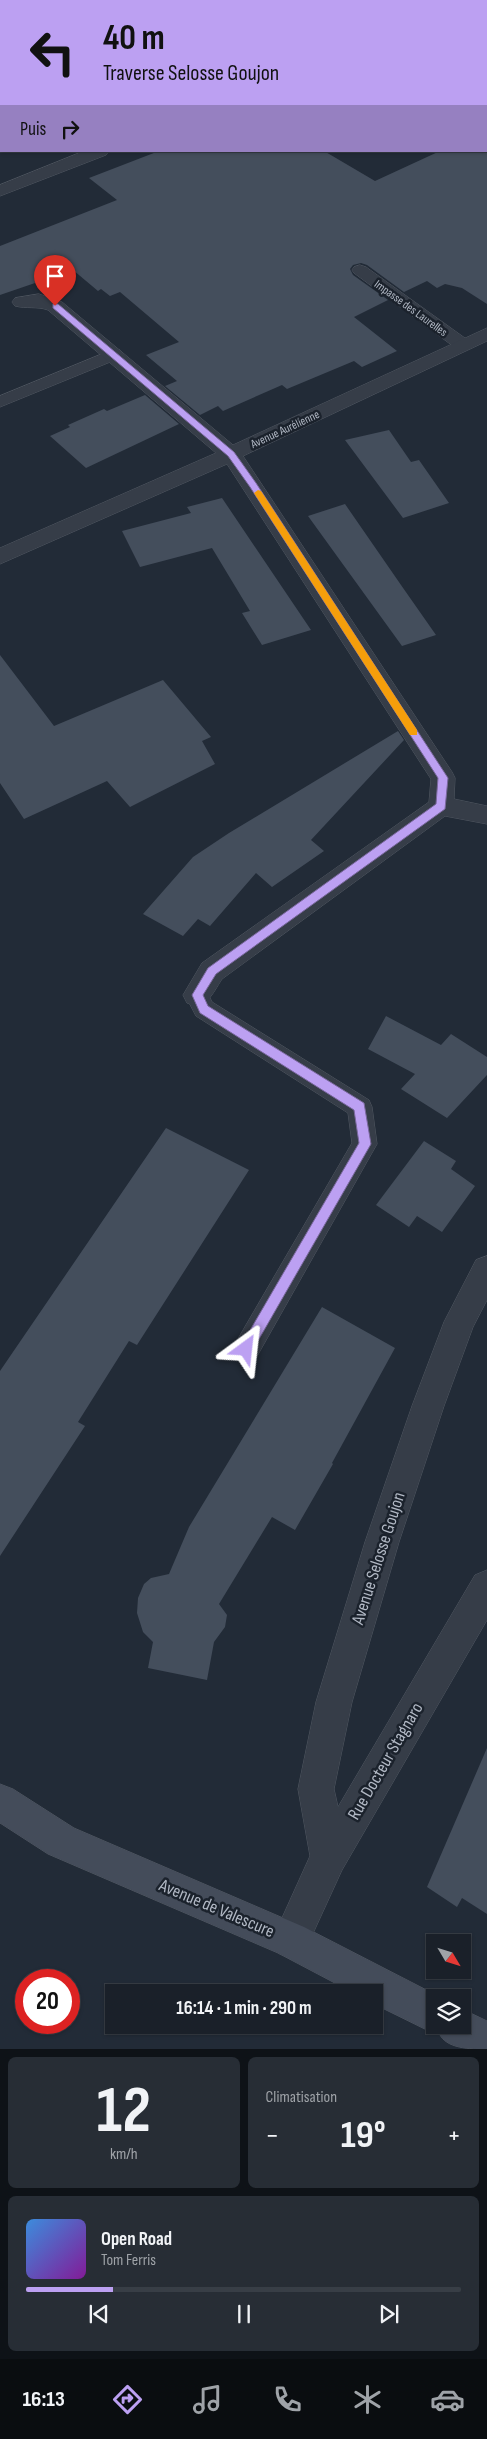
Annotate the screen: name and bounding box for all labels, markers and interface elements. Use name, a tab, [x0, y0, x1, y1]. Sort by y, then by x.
text: 40 m	[103, 17, 165, 60]
icon: left	[20, 20, 85, 85]
text: Traverse Selosse Goujon	[103, 60, 279, 87]
icon: right	[56, 115, 84, 143]
text: Puis	[20, 118, 46, 141]
pin	[34, 255, 76, 306]
icon: arrive	[41, 262, 69, 290]
street label: Impasse des Laurelles	[371, 277, 450, 340]
street label: Avenue Aurélienne	[248, 407, 322, 452]
position arrow	[219, 1322, 271, 1374]
street label: Avenue Selosse Goujon	[347, 1489, 410, 1628]
street label: Rue Docteur Stagnaro	[343, 1699, 427, 1824]
street label: Avenue de Valescure	[155, 1874, 277, 1942]
north arrow	[426, 1934, 471, 1979]
map controls	[426, 1934, 471, 2034]
speed limit sign: 20	[15, 1969, 80, 2034]
button: layers	[426, 1989, 471, 2034]
text: 16:14 · 1 min · 290 m	[176, 1997, 312, 2020]
text: 12	[96, 2073, 151, 2151]
text: Climatisation	[266, 2088, 337, 2107]
text: 19°	[341, 2113, 386, 2158]
text: −	[266, 2119, 279, 2152]
text: +	[447, 2119, 461, 2152]
text: km/h	[110, 2145, 138, 2164]
text: Open Road	[101, 2228, 172, 2251]
text: Tom Ferris	[101, 2251, 156, 2270]
icon: previous	[85, 2300, 113, 2328]
icon: pause	[230, 2300, 258, 2328]
icon: next	[375, 2300, 403, 2328]
icon: directions	[110, 2382, 145, 2417]
icon: music	[190, 2382, 225, 2417]
icon: phone	[270, 2382, 305, 2417]
icon: climate	[350, 2382, 385, 2417]
icon: car	[430, 2382, 465, 2417]
text: 16:13	[22, 2386, 65, 2413]

